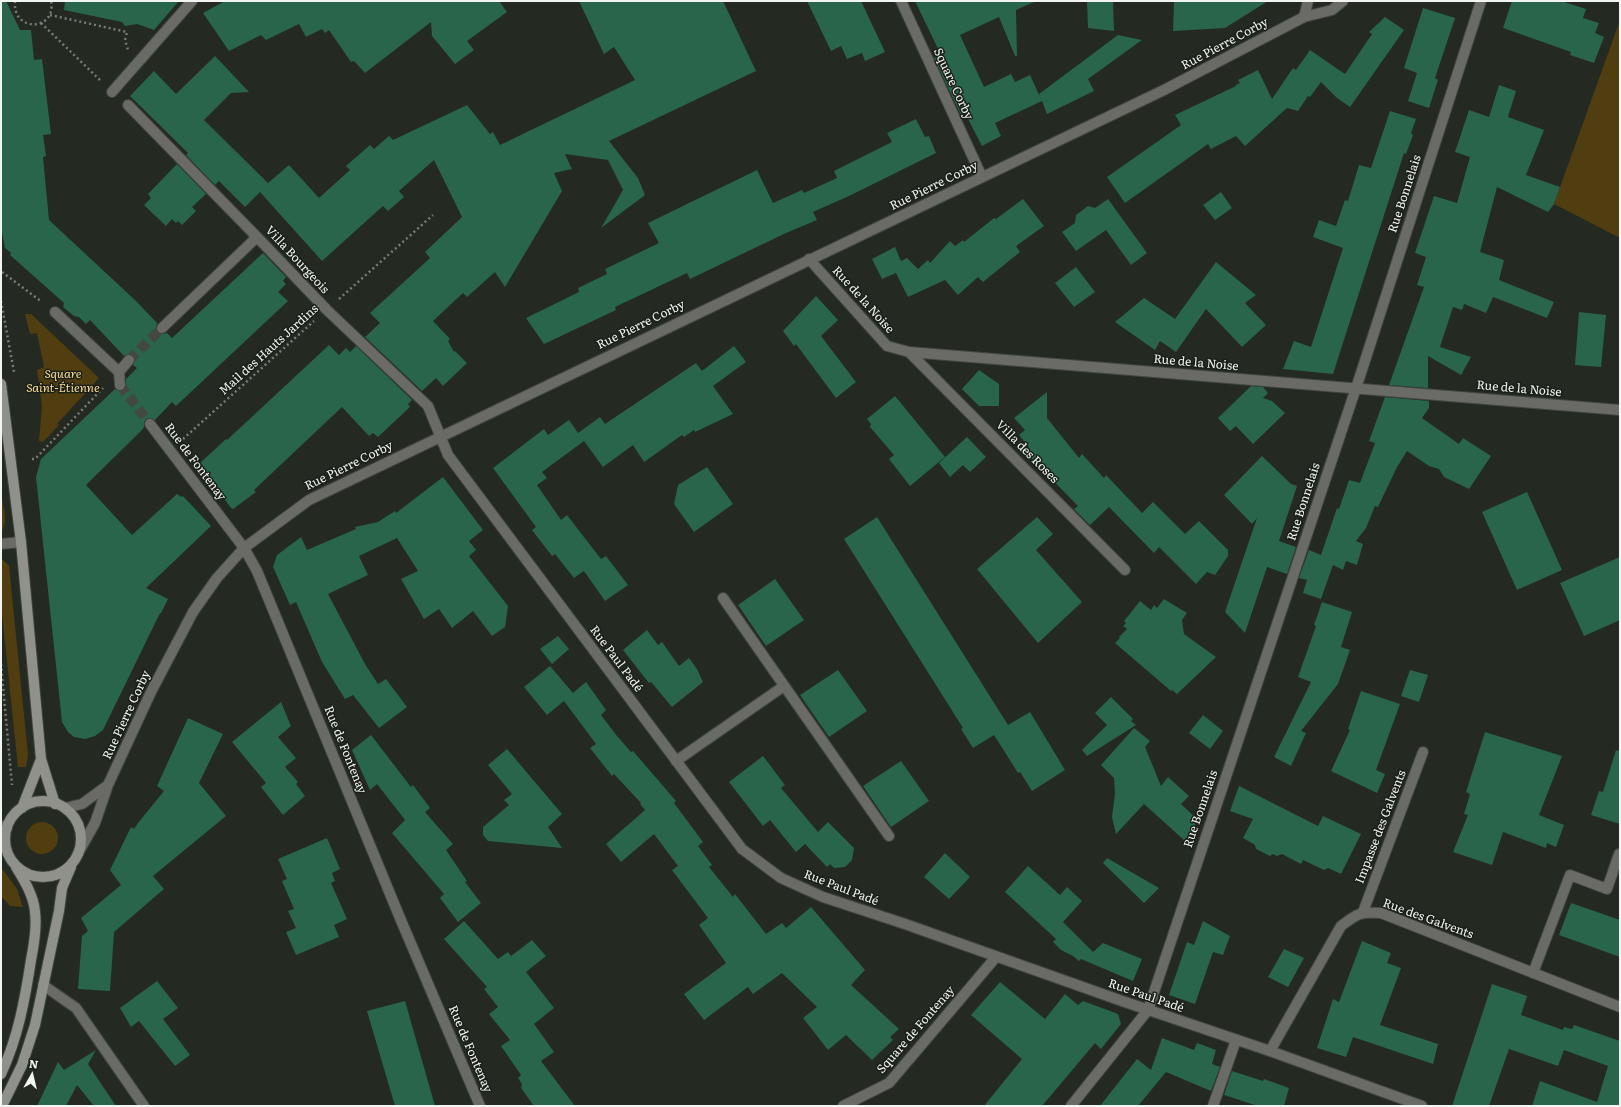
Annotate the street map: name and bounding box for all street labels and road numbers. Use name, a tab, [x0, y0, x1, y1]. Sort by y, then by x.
street label: Rue Pierre Corby	[1179, 15, 1271, 73]
street label: Square Corby	[930, 46, 976, 122]
street label: Rue Bonnelais	[1386, 153, 1424, 235]
street label: Rue Pierre Corby	[888, 158, 980, 214]
street label: Villa Bourgeois	[262, 223, 332, 297]
street label: Rue de la Noise	[829, 264, 897, 336]
street label: Rue Pierre Corby	[595, 297, 687, 353]
street label: Mail des Hauts Jardins	[216, 302, 322, 398]
street label: Rue de la Noise	[1153, 352, 1239, 374]
street label: Rue de la Noise	[1476, 378, 1562, 400]
street label: Villa des Roses	[993, 418, 1061, 486]
street label: Rue de Fontenay	[161, 420, 229, 504]
street label: Rue Pierre Corby	[303, 438, 395, 494]
street label: Rue Bonnelais	[1285, 461, 1323, 543]
street label: Rue Paul Padé	[587, 623, 645, 695]
street label: Rue Pierre Corby	[100, 668, 154, 762]
street label: Rue de Fontenay	[321, 704, 369, 796]
street label: Rue Bonnelais	[1181, 768, 1221, 850]
street label: Impasse des Galvents	[1353, 768, 1409, 886]
street label: Rue Paul Padé	[802, 867, 880, 909]
street label: Rue des Galvents	[1381, 896, 1475, 942]
street label: Rue Paul Padé	[1106, 976, 1186, 1016]
street label: Square de Fontenay	[874, 983, 958, 1077]
street label: Rue de Fontenay	[445, 1003, 495, 1095]

